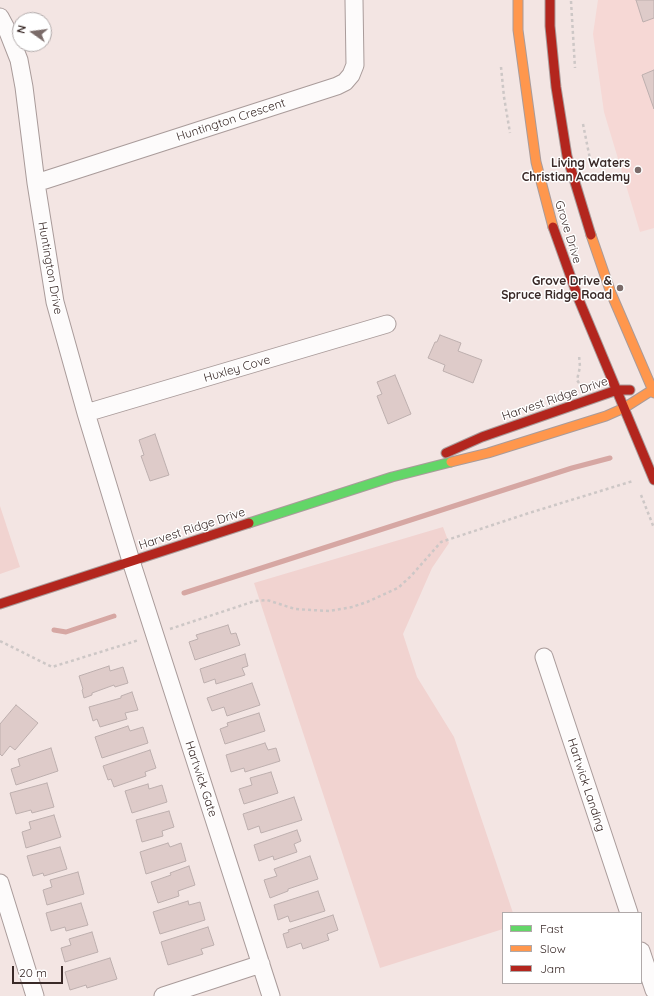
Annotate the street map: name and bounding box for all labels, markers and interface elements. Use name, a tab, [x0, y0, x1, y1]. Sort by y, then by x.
north arrow	[12, 12, 52, 52]
text: N	[14, 24, 29, 35]
street label: Huntington Crescent	[175, 96, 287, 144]
place label: Living Waters Christian Academy	[522, 156, 630, 184]
marker: Living Waters Christian Academy	[633, 165, 643, 175]
street label: Grove Drive	[552, 199, 584, 265]
street label: Huntington Drive	[35, 221, 65, 315]
place label: Grove Drive & Spruce Ridge Road	[501, 274, 612, 302]
marker: Grove Drive & Spruce Ridge Road	[615, 283, 625, 293]
street label: Huxley Cove	[202, 353, 272, 385]
street label: Harvest Ridge Drive	[500, 374, 610, 424]
street label: Harvest Ridge Drive	[137, 505, 247, 553]
street label: Hartwick Landing	[564, 736, 608, 834]
street label: Hartwick Gate	[182, 739, 220, 819]
legend	[502, 912, 642, 984]
text: Fast	[540, 921, 564, 936]
text: Slow	[540, 941, 566, 956]
scale bar	[14, 958, 65, 984]
text: Jam	[540, 961, 565, 976]
text: 20 m	[19, 965, 47, 980]

